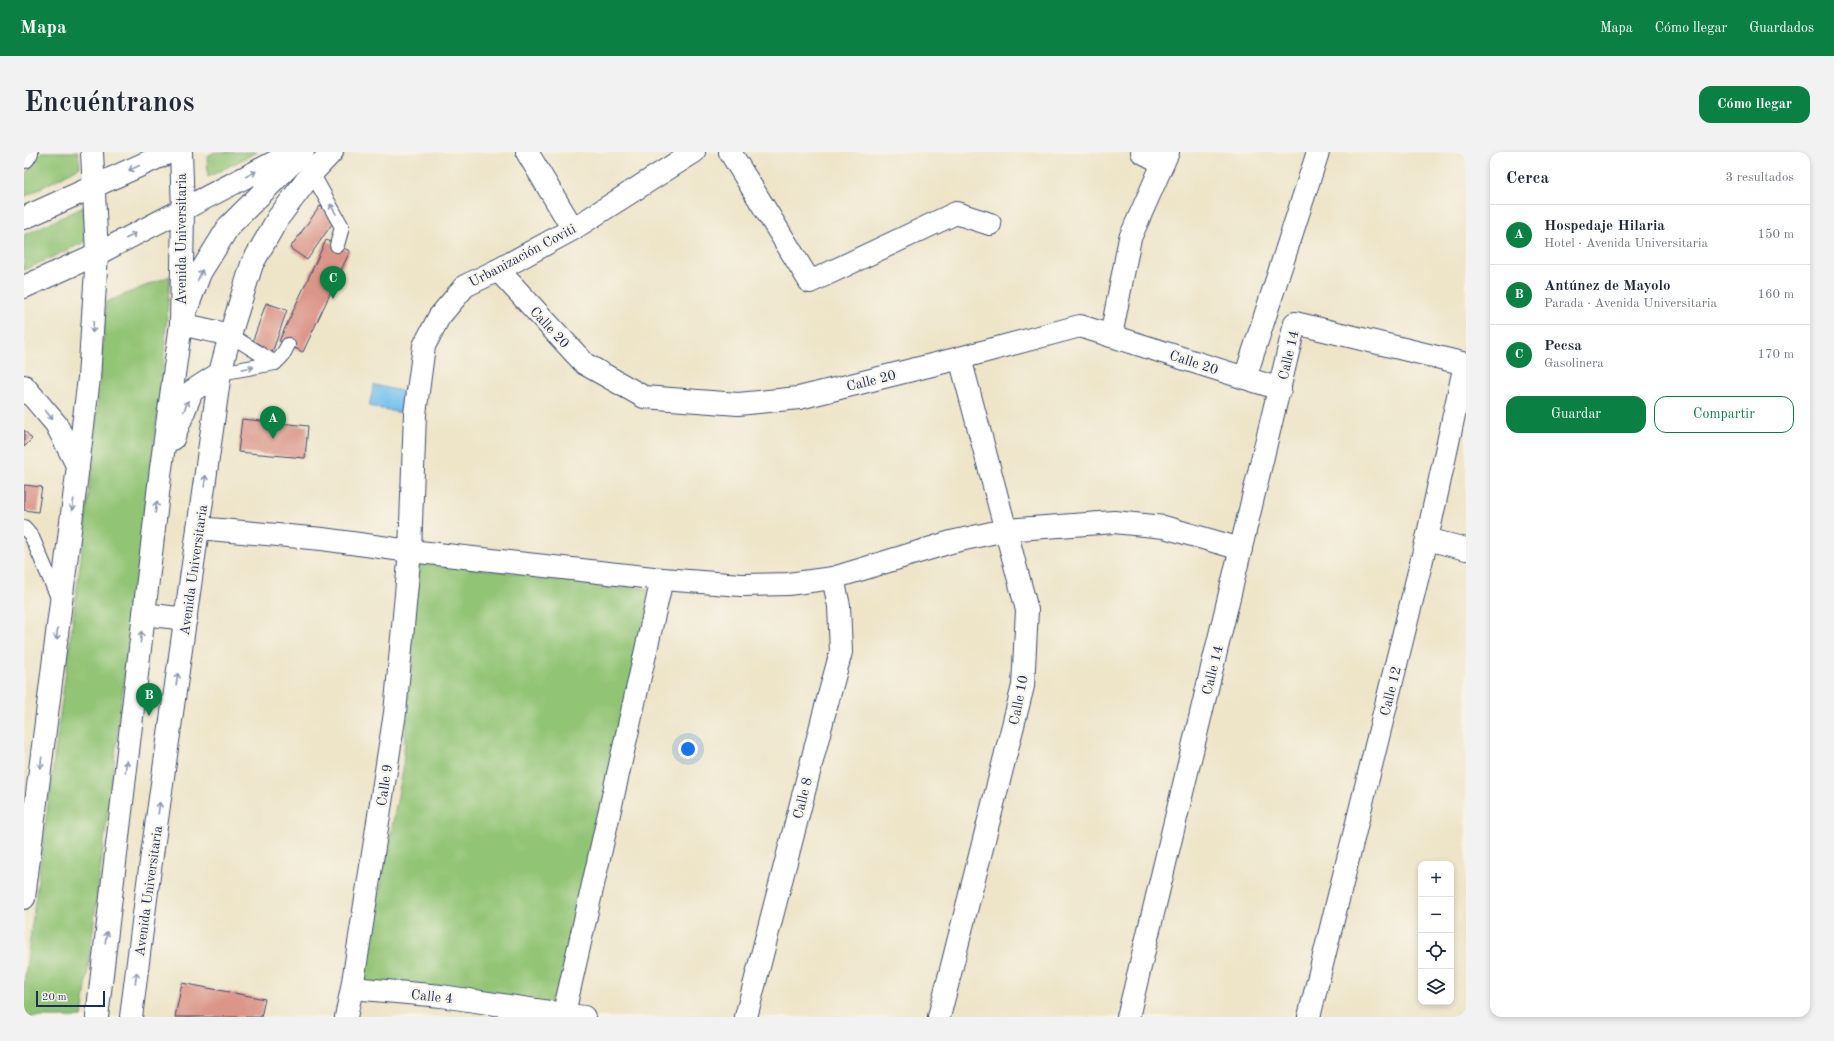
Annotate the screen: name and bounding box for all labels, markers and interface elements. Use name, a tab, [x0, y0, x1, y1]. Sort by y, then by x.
text: Mapa	[20, 19, 67, 38]
text: Mapa	[1600, 21, 1633, 35]
text: Cómo llegar	[1655, 21, 1727, 35]
text: Guardados	[1749, 21, 1814, 35]
button: Cómo llegar	[1699, 86, 1810, 123]
text: Encuéntranos	[24, 90, 194, 118]
one-way arrow	[128, 165, 140, 172]
one-way arrow	[245, 170, 257, 177]
text: Cerca	[1506, 170, 1549, 187]
text: 3 resultados	[1726, 171, 1794, 184]
street label: Avenida Universitaria	[175, 173, 189, 305]
one-way arrow	[329, 203, 337, 215]
text: Hospedaje Hilaria	[1544, 219, 1665, 234]
street label: Urbanización Coviti	[467, 222, 579, 290]
text: A	[1514, 228, 1524, 241]
text: 150 m	[1757, 228, 1794, 241]
one-way arrow	[125, 232, 137, 239]
text: Hotel · Avenida Universitaria	[1544, 237, 1708, 250]
pin: C	[320, 266, 346, 299]
one-way arrow	[196, 269, 204, 281]
text: Antúnez de Mayolo	[1544, 279, 1671, 294]
text: B	[1514, 288, 1524, 301]
text: 160 m	[1757, 288, 1794, 301]
text: Parada · Avenida Universitaria	[1544, 297, 1717, 310]
street label: Calle 20	[527, 304, 572, 351]
one-way arrow	[89, 320, 97, 333]
street label: Calle 14	[1276, 329, 1301, 381]
text: Pecsa	[1544, 339, 1582, 354]
street label: Calle 20	[1168, 348, 1220, 377]
text: C	[1515, 348, 1523, 361]
text: 170 m	[1757, 348, 1794, 361]
text: Gasolinera	[1544, 357, 1604, 370]
one-way arrow	[241, 364, 254, 372]
street label: Calle 20	[845, 368, 897, 394]
button: Guardar	[1506, 396, 1646, 433]
button: Compartir	[1654, 396, 1794, 433]
one-way arrow	[183, 400, 191, 412]
pin: A	[260, 406, 286, 439]
one-way arrow	[45, 410, 53, 421]
one-way arrow	[201, 475, 209, 488]
one-way arrow	[69, 498, 77, 511]
one-way arrow	[152, 501, 160, 514]
street label: Avenida Universitaria	[178, 504, 210, 636]
one-way arrow	[53, 627, 61, 640]
one-way arrow	[137, 631, 145, 644]
street label: Calle 14	[1200, 644, 1226, 696]
street label: Calle 12	[1378, 665, 1404, 717]
one-way arrow	[173, 673, 181, 686]
street label: Calle 10	[1007, 674, 1031, 726]
pin: B	[136, 683, 162, 716]
your location	[678, 739, 698, 759]
one-way arrow	[37, 756, 45, 769]
one-way arrow	[122, 760, 130, 773]
street label: Calle 9	[375, 763, 395, 807]
street label: Calle 8	[791, 776, 815, 820]
one-way arrow	[155, 802, 163, 815]
street label: Avenida Universitaria	[133, 825, 165, 957]
map controls	[1418, 861, 1454, 1005]
button: +	[1418, 861, 1454, 897]
button: −	[1418, 897, 1454, 933]
one-way arrow	[102, 930, 110, 943]
button: locate	[1418, 933, 1454, 969]
button: layers	[1418, 969, 1454, 1005]
one-way arrow	[132, 972, 140, 985]
street label: Calle 4	[410, 988, 454, 1006]
scale bar	[36, 989, 105, 1008]
text: 20 m	[42, 992, 67, 1003]

